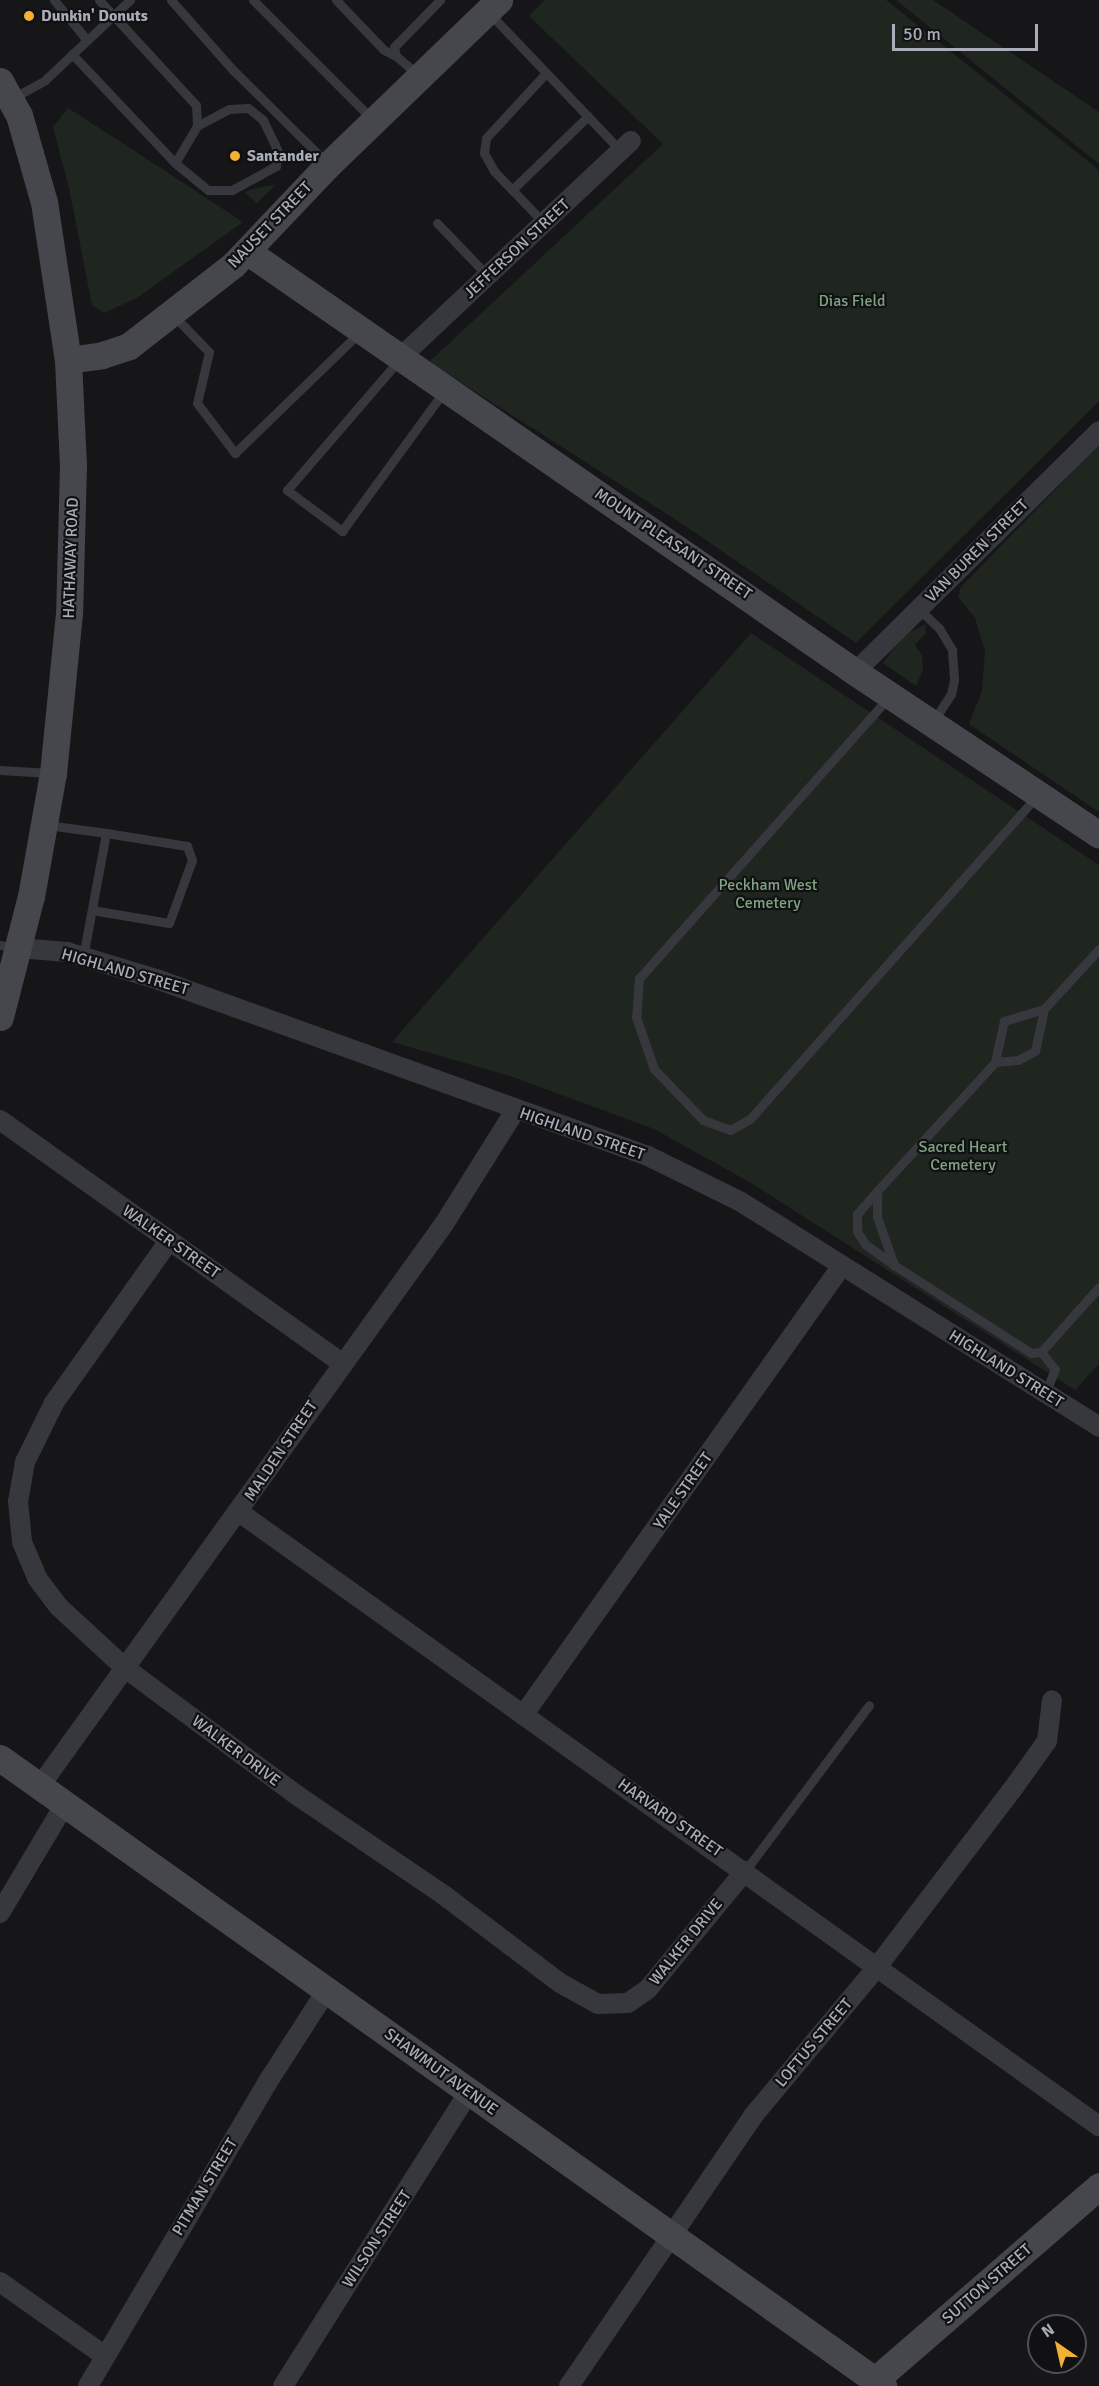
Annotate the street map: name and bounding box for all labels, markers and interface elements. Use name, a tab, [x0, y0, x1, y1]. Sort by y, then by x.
place label: Dunkin' Donuts	[41, 6, 148, 26]
marker: Dunkin' Donuts	[22, 9, 36, 23]
scale bar	[895, 12, 1040, 50]
text: 50 m	[903, 23, 941, 45]
place label: Santander	[247, 146, 319, 166]
marker: Santander	[228, 149, 242, 163]
street label: NAUSET STREET	[224, 178, 316, 272]
street label: JEFFERSON STREET	[460, 195, 574, 303]
park label: Dias Field	[818, 291, 886, 311]
street label: MOUNT PLEASANT STREET	[591, 484, 755, 604]
street label: VAN BUREN STREET	[921, 495, 1033, 607]
street label: HATHAWAY ROAD	[59, 497, 83, 619]
park label: Peckham West Cemetery	[719, 875, 817, 913]
street label: HIGHLAND STREET	[59, 945, 191, 999]
street label: HIGHLAND STREET	[517, 1104, 647, 1164]
park label: Sacred Heart Cemetery	[919, 1137, 1007, 1175]
street label: WALKER STREET	[118, 1201, 224, 1283]
street label: HIGHLAND STREET	[945, 1326, 1067, 1412]
street label: MALDEN STREET	[240, 1397, 322, 1505]
street label: YALE STREET	[649, 1449, 717, 1533]
street label: WALKER DRIVE	[188, 1712, 284, 1790]
street label: HARVARD STREET	[614, 1775, 726, 1861]
street label: WALKER DRIVE	[645, 1895, 727, 1989]
street label: LOFTUS STREET	[771, 1995, 857, 2091]
street label: SHAWMUT AVENUE	[381, 2024, 501, 2120]
street label: PITMAN STREET	[168, 2135, 242, 2239]
street label: WILSON STREET	[338, 2187, 416, 2291]
street label: SUTTON STREET	[938, 2240, 1036, 2328]
north arrow	[1027, 2314, 1087, 2374]
text: N	[1038, 2319, 1058, 2342]

